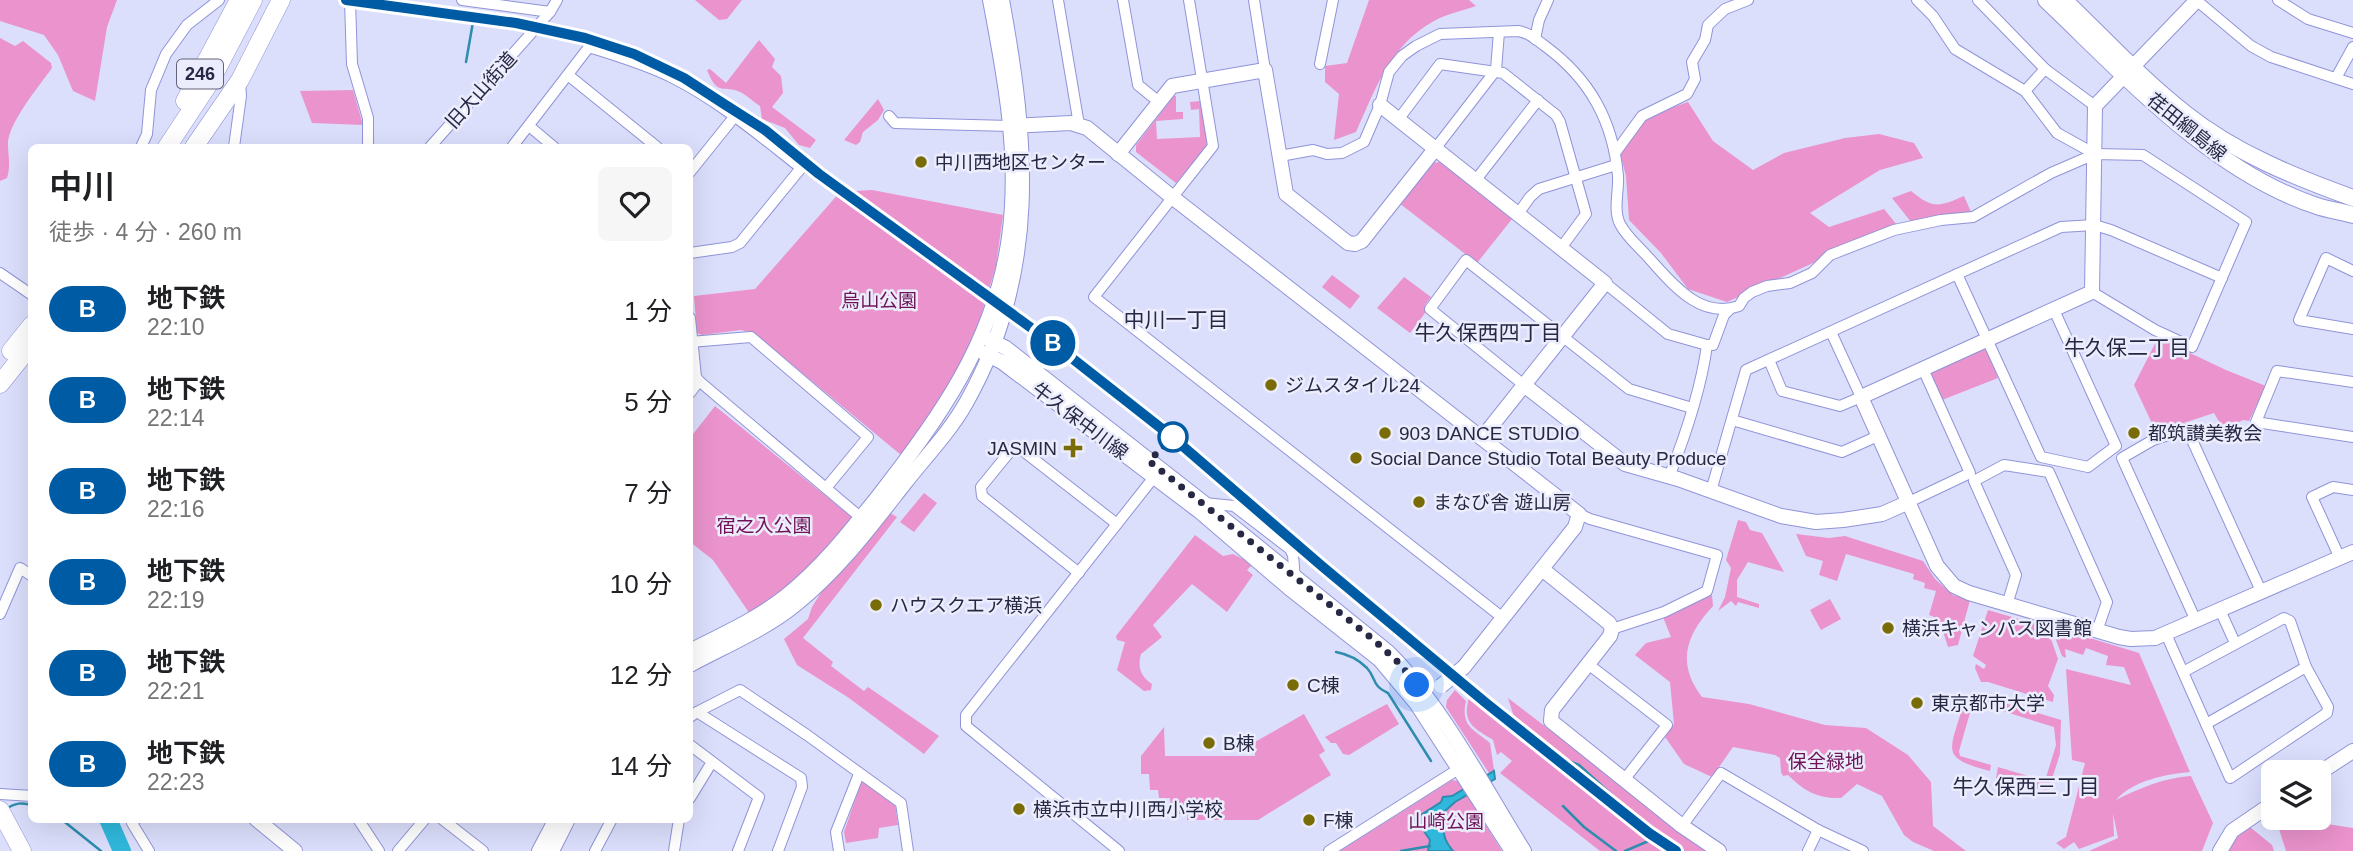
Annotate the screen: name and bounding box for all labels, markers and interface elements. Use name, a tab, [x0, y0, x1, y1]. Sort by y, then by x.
street label: 旧大山街道	[441, 48, 521, 132]
road number: 246	[177, 60, 223, 88]
street label: 荏田綱島線	[2143, 89, 2231, 165]
place label: 中川西地区センター	[935, 152, 1106, 173]
marker: 中川西地区センター	[913, 154, 929, 170]
button: heart	[598, 167, 672, 241]
text: 中川	[49, 168, 115, 205]
text: 徒歩 · 4 分 · 260 m	[49, 219, 242, 245]
text: 地下鉄	[147, 283, 225, 313]
park label: 烏山公園	[841, 290, 917, 311]
text: B	[79, 295, 96, 322]
text: 1 分	[624, 296, 672, 326]
district label: 中川一丁目	[1124, 308, 1229, 331]
text: 22:10	[147, 314, 205, 340]
line badge: B	[1030, 320, 1076, 366]
district label: 牛久保西四丁目	[1415, 321, 1562, 344]
text: B	[1044, 329, 1062, 356]
district label: 牛久保二丁目	[2064, 336, 2190, 359]
text: 地下鉄	[147, 374, 225, 404]
place label: ジムスタイル24	[1285, 375, 1421, 396]
marker: ジムスタイル24	[1263, 377, 1279, 393]
street label: 牛久保中川線	[1028, 378, 1132, 464]
text: B	[79, 386, 96, 413]
text: 5 分	[624, 387, 672, 417]
text: 22:14	[147, 405, 205, 431]
unlabelled marker	[1158, 422, 1188, 452]
place label: 903 DANCE STUDIO	[1399, 423, 1580, 444]
place label: 都筑讃美教会	[2148, 423, 2262, 444]
marker: 903 DANCE STUDIO	[1377, 425, 1393, 441]
marker: 都筑讃美教会	[2126, 425, 2142, 441]
place label: JASMIN	[987, 438, 1057, 459]
marker: JASMIN	[1063, 438, 1083, 458]
place label: Social Dance Studio Total Beauty Produce	[1370, 448, 1727, 469]
marker: Social Dance Studio Total Beauty Produce	[1348, 450, 1364, 466]
text: 地下鉄	[147, 465, 225, 495]
text: B	[79, 477, 96, 504]
text: 7 分	[624, 478, 672, 508]
place label: まなび舎 遊山房	[1433, 492, 1571, 513]
marker: まなび舎 遊山房	[1411, 494, 1427, 510]
text: 22:16	[147, 496, 205, 522]
park label: 宿之入公園	[716, 515, 812, 536]
text: 地下鉄	[147, 556, 225, 586]
text: B	[79, 568, 96, 595]
text: 10 分	[610, 569, 672, 599]
text: 22:19	[147, 587, 205, 613]
place label: ハウスクエア横浜	[890, 595, 1042, 616]
marker: ハウスクエア横浜	[868, 597, 884, 613]
place label: 横浜キャンパス図書館	[1902, 618, 2092, 639]
marker: 横浜キャンパス図書館	[1880, 620, 1896, 636]
text: 地下鉄	[147, 647, 225, 677]
text: B	[79, 659, 96, 686]
text: 12 分	[610, 660, 672, 690]
your location	[1399, 667, 1434, 702]
place label: C棟	[1307, 675, 1340, 696]
marker: C棟	[1285, 677, 1301, 693]
text: 22:21	[147, 678, 205, 704]
place label: 東京都市大学	[1931, 693, 2045, 714]
marker: 東京都市大学	[1909, 695, 1925, 711]
place label: B棟	[1223, 733, 1255, 754]
marker: B棟	[1201, 735, 1217, 751]
text: 地下鉄	[147, 738, 225, 768]
text: B	[79, 750, 96, 777]
text: 14 分	[610, 751, 672, 781]
park label: 保全緑地	[1788, 751, 1864, 772]
map controls	[2261, 760, 2331, 830]
button: layers	[2261, 760, 2331, 830]
text: 22:23	[147, 769, 205, 795]
district label: 牛久保西三丁目	[1953, 775, 2100, 798]
place label: 横浜市立中川西小学校	[1033, 799, 1223, 820]
marker: 横浜市立中川西小学校	[1011, 801, 1027, 817]
place label: F棟	[1323, 810, 1354, 831]
park label: 山崎公園	[1408, 811, 1484, 832]
marker: F棟	[1301, 812, 1317, 828]

